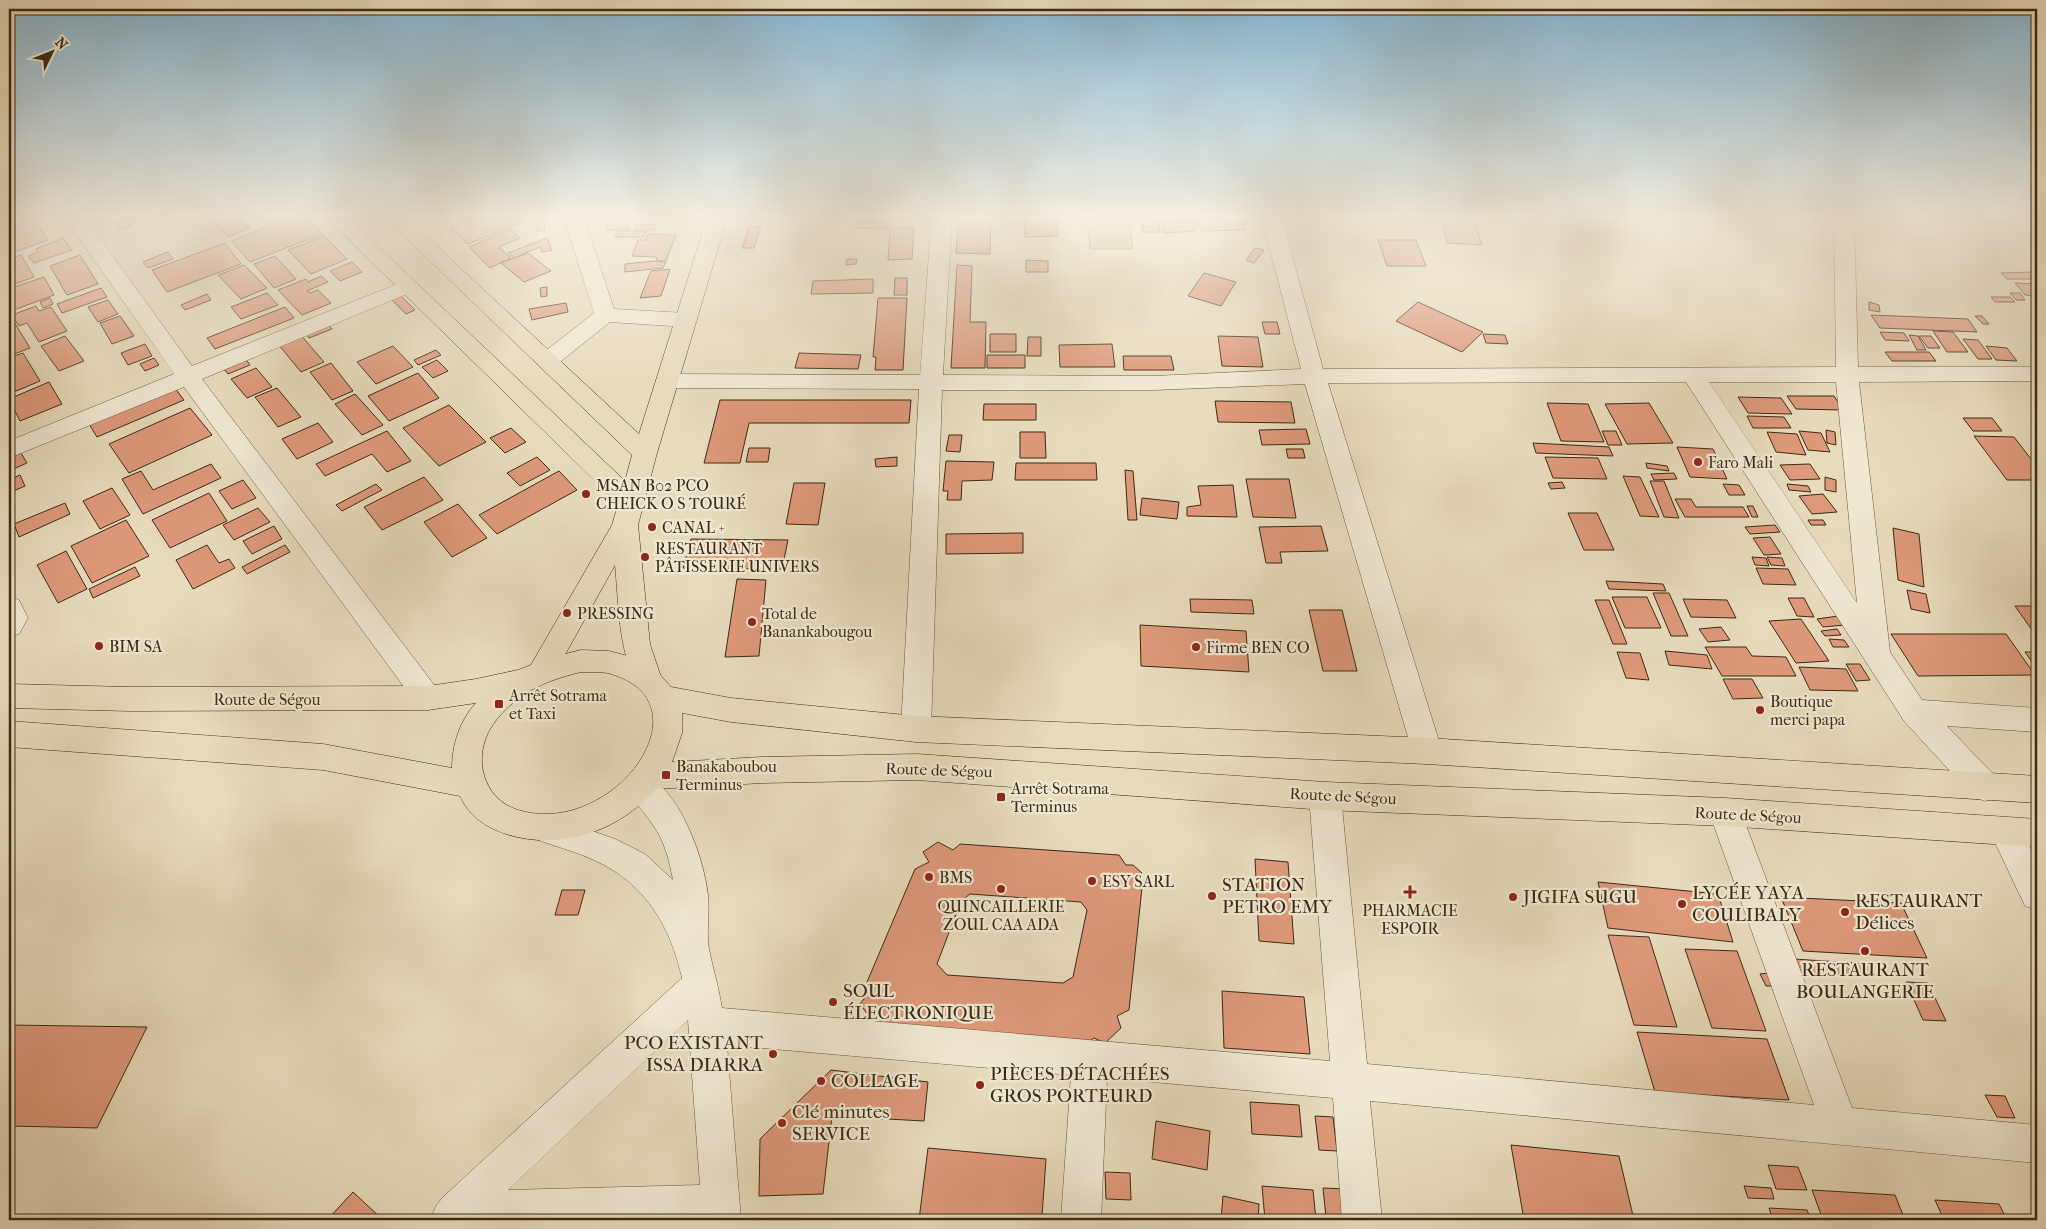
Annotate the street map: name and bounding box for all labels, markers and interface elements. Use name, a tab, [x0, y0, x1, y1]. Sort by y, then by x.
north arrow	[28, 28, 78, 78]
text: N	[51, 34, 71, 53]
place label: Faro Mali	[1708, 453, 1774, 472]
marker: Faro Mali	[1692, 456, 1704, 468]
place label: MSAN B02 PCO CHEICK O S TOURÉ	[596, 476, 746, 513]
marker: MSAN B02 PCO CHEICK O S TOURÉ	[580, 488, 592, 500]
place label: CANAL +	[662, 518, 725, 537]
marker: CANAL +	[646, 521, 658, 533]
place label: RESTAURANT PÂTISSERIE UNIVERS	[655, 539, 819, 576]
marker: RESTAURANT PÂTISSERIE UNIVERS	[639, 551, 651, 563]
place label: PRESSING	[577, 604, 654, 623]
place label: Total de Banankabougou	[762, 604, 872, 641]
marker: PRESSING	[561, 607, 573, 619]
marker: Total de Banankabougou	[746, 616, 758, 628]
place label: BIM SA	[109, 637, 163, 656]
place label: Firme BEN CO	[1206, 638, 1310, 657]
marker: BIM SA	[93, 640, 105, 652]
marker: Firme BEN CO	[1190, 641, 1202, 653]
place label: Arrêt Sotrama et Taxi	[508, 686, 607, 723]
street label: Route de Ségou	[213, 690, 321, 709]
place label: Boutique merci papa	[1770, 692, 1846, 729]
marker: Arrêt Sotrama et Taxi	[493, 698, 505, 710]
marker: Boutique merci papa	[1754, 704, 1766, 716]
place label: Banakaboubou Terminus	[676, 757, 777, 794]
street label: Route de Ségou	[885, 759, 993, 781]
marker: Banakaboubou Terminus	[660, 769, 672, 781]
place label: Arrêt Sotrama Terminus	[1010, 779, 1109, 816]
street label: Route de Ségou	[1289, 784, 1397, 808]
marker: Arrêt Sotrama Terminus	[995, 791, 1007, 803]
street label: Route de Ségou	[1694, 803, 1802, 827]
place label: BMS	[939, 868, 972, 887]
marker: BMS	[923, 871, 935, 883]
place label: ESY SARL	[1102, 872, 1175, 891]
place label: STATION PETRO EMY	[1222, 874, 1333, 918]
marker: ESY SARL	[1086, 875, 1098, 887]
place label: LYCÉE YAYA COULIBALY	[1692, 882, 1805, 926]
marker: QUINCAILLERIE ZOUL CAA ADA	[995, 883, 1007, 895]
marker: PHARMACIE ESPOIR	[1404, 886, 1416, 898]
place label: JIGIFA SUGU	[1521, 886, 1637, 908]
marker: STATION PETRO EMY	[1206, 890, 1218, 902]
place label: RESTAURANT Délices	[1855, 890, 1983, 934]
marker: JIGIFA SUGU	[1507, 891, 1519, 903]
place label: QUINCAILLERIE ZOUL CAA ADA	[938, 897, 1065, 934]
marker: LYCÉE YAYA COULIBALY	[1676, 898, 1688, 910]
place label: PHARMACIE ESPOIR	[1362, 901, 1458, 938]
marker: RESTAURANT Délices	[1839, 906, 1851, 918]
marker: RESTAURANT BOULANGERIE	[1859, 945, 1871, 957]
place label: RESTAURANT BOULANGERIE	[1796, 959, 1934, 1003]
place label: SOUL ÉLECTRONIQUE	[843, 980, 994, 1024]
marker: SOUL ÉLECTRONIQUE	[827, 996, 839, 1008]
place label: PCO EXISTANT ISSA DIARRA	[624, 1032, 764, 1076]
marker: PCO EXISTANT ISSA DIARRA	[767, 1048, 779, 1060]
place label: PIÈCES DÉTACHÉES GROS PORTEURD	[990, 1063, 1170, 1107]
place label: COLLAGE	[831, 1070, 919, 1092]
marker: COLLAGE	[815, 1075, 827, 1087]
marker: PIÈCES DÉTACHÉES GROS PORTEURD	[974, 1079, 986, 1091]
place label: Clé minutes SERVICE	[792, 1101, 890, 1145]
marker: Clé minutes SERVICE	[776, 1117, 788, 1129]

